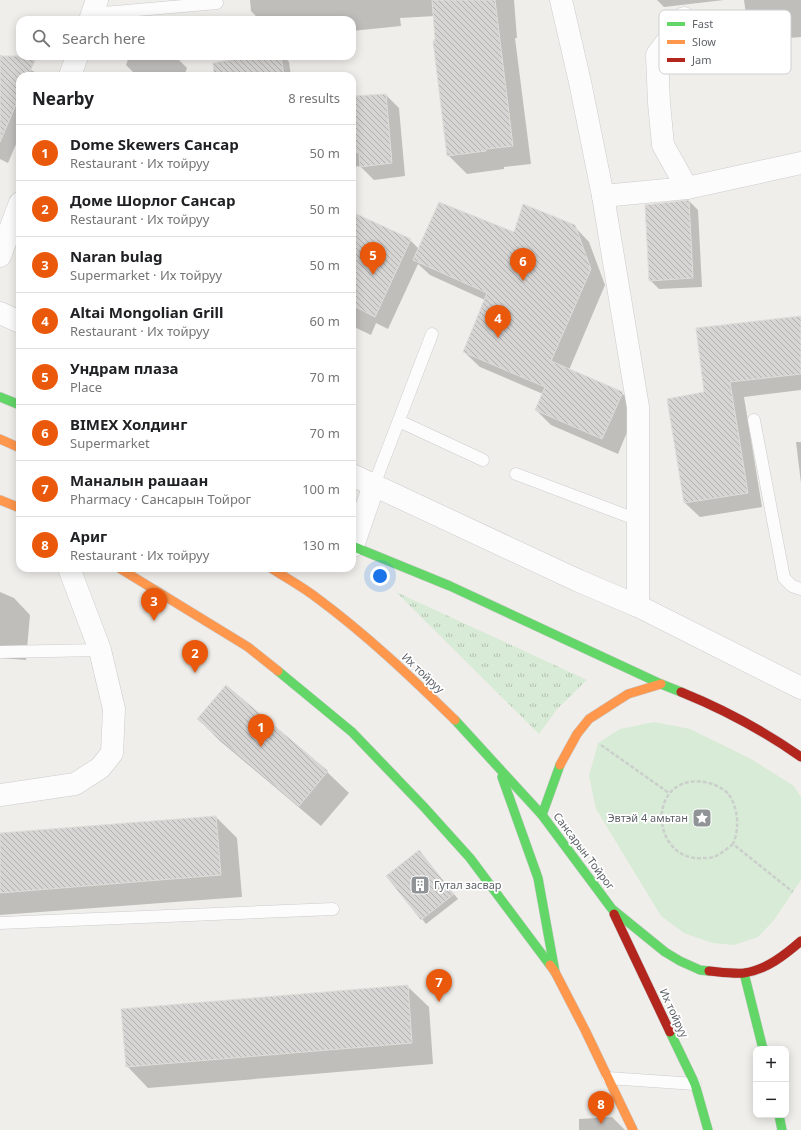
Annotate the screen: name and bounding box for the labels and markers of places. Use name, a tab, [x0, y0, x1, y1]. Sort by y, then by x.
pin: 5	[360, 242, 386, 275]
pin: 6	[510, 248, 536, 281]
pin: 4	[485, 305, 511, 338]
pin: 3	[141, 588, 167, 621]
pin: 2	[182, 640, 208, 673]
pin: 1	[248, 714, 274, 747]
place icon: Эвтэй 4 амьтан	[691, 807, 713, 829]
place label: Эвтэй 4 амьтан	[608, 810, 688, 825]
building icon: Гутал засвар	[409, 874, 431, 896]
place label: Гутал засвар	[434, 877, 502, 892]
pin: 7	[426, 969, 452, 1002]
pin: 8	[588, 1091, 614, 1124]

